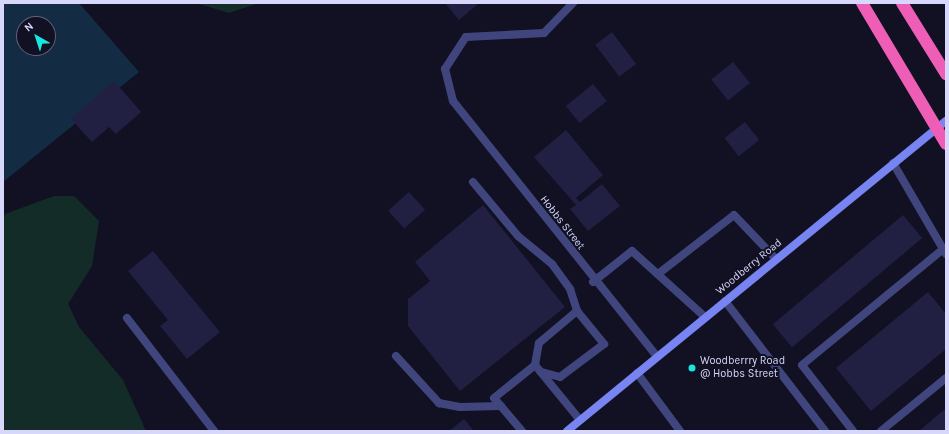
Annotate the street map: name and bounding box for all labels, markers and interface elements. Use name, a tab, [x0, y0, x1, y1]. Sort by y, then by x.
north arrow	[16, 16, 56, 56]
text: N	[22, 20, 36, 35]
street label: Hobbs Street	[537, 193, 587, 253]
street label: Woodberry Road	[713, 236, 785, 298]
place label: Woodberrry Road @ Hobbs Street	[700, 355, 785, 381]
marker: Woodberrry Road @ Hobbs Street	[687, 363, 697, 373]

